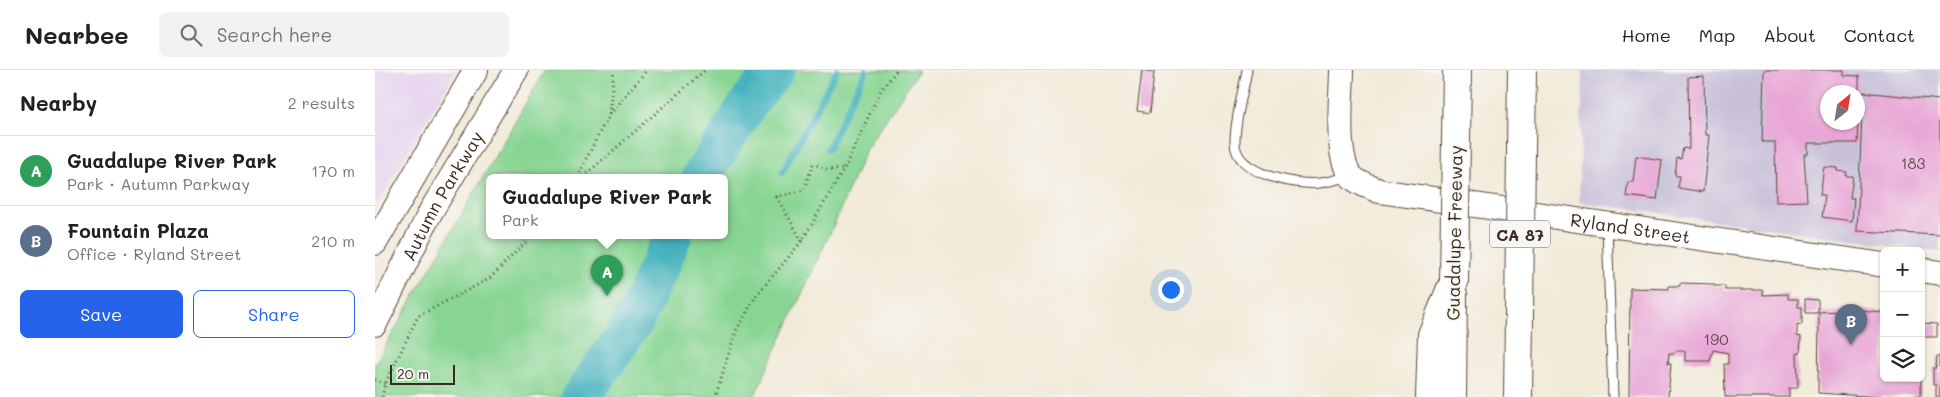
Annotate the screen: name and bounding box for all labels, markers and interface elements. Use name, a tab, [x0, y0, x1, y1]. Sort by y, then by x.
search box	[159, 12, 509, 57]
text: Nearbee	[25, 19, 129, 50]
icon: search	[177, 21, 205, 49]
text: Search here	[217, 22, 332, 47]
text: Home	[1622, 23, 1671, 47]
text: Map	[1699, 23, 1735, 47]
text: About	[1763, 23, 1816, 47]
text: Contact	[1844, 23, 1915, 47]
north arrow	[1820, 85, 1865, 130]
text: Nearby	[20, 89, 97, 116]
text: 2 results	[288, 92, 355, 113]
street label: Autumn Parkway	[396, 126, 489, 265]
street label: Guadalupe Freeway	[1440, 145, 1468, 321]
text: Guadalupe River Park	[67, 148, 277, 173]
house number: 183	[1901, 153, 1925, 173]
text: A	[30, 160, 42, 181]
text: 170 m	[311, 160, 355, 181]
text: Park · Autumn Parkway	[67, 173, 250, 194]
popup	[486, 174, 728, 239]
text: Guadalupe River Park	[502, 184, 712, 209]
street label: Ryland Street	[1569, 207, 1692, 248]
text: Park	[502, 209, 538, 230]
text: Fountain Plaza	[67, 218, 209, 243]
road number: CA 87	[1490, 220, 1550, 248]
text: B	[31, 230, 41, 251]
text: 210 m	[311, 230, 355, 251]
text: Office · Ryland Street	[67, 243, 241, 264]
map controls	[1880, 247, 1925, 382]
button: +	[1880, 247, 1925, 292]
pin: A	[591, 255, 623, 296]
your location	[1158, 277, 1184, 303]
button: Save	[20, 290, 183, 338]
button: Share	[193, 290, 355, 338]
button: −	[1880, 292, 1925, 337]
pin: B	[1835, 304, 1867, 345]
house number: 190	[1704, 329, 1728, 349]
button: layers	[1880, 337, 1925, 382]
scale bar	[390, 362, 455, 385]
text: 20 m	[397, 364, 429, 383]

